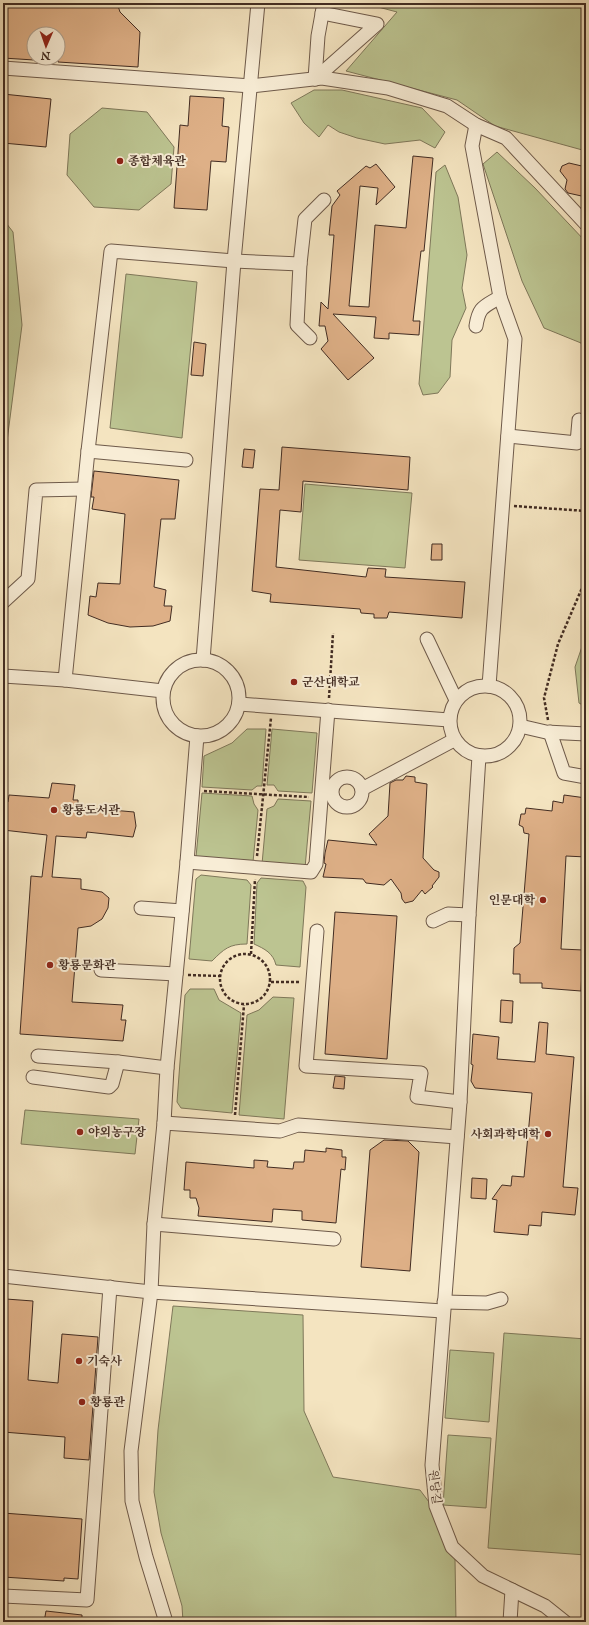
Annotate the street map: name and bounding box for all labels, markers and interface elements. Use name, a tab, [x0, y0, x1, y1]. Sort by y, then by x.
north arrow	[26, 26, 66, 66]
text: N	[40, 48, 52, 62]
place label: 종합체육관	[128, 154, 186, 169]
marker: 종합체육관	[115, 156, 125, 166]
place label: 군산대학교	[302, 675, 360, 690]
marker: 군산대학교	[289, 677, 299, 687]
place label: 황룡도서관	[62, 803, 120, 818]
marker: 황룡도서관	[49, 805, 59, 815]
place label: 인문대학	[489, 893, 535, 908]
marker: 인문대학	[538, 895, 548, 905]
place label: 황룡문화관	[58, 958, 116, 973]
marker: 황룡문화관	[45, 960, 55, 970]
place label: 야외농구장	[88, 1125, 146, 1140]
marker: 야외농구장	[75, 1127, 85, 1137]
place label: 사회과학대학	[470, 1127, 540, 1142]
marker: 사회과학대학	[543, 1129, 553, 1139]
place label: 기숙사	[87, 1354, 122, 1369]
marker: 기숙사	[74, 1356, 84, 1366]
place label: 황룡관	[90, 1395, 125, 1410]
marker: 황룡관	[77, 1397, 87, 1407]
street label: 원당길	[425, 1469, 444, 1505]

